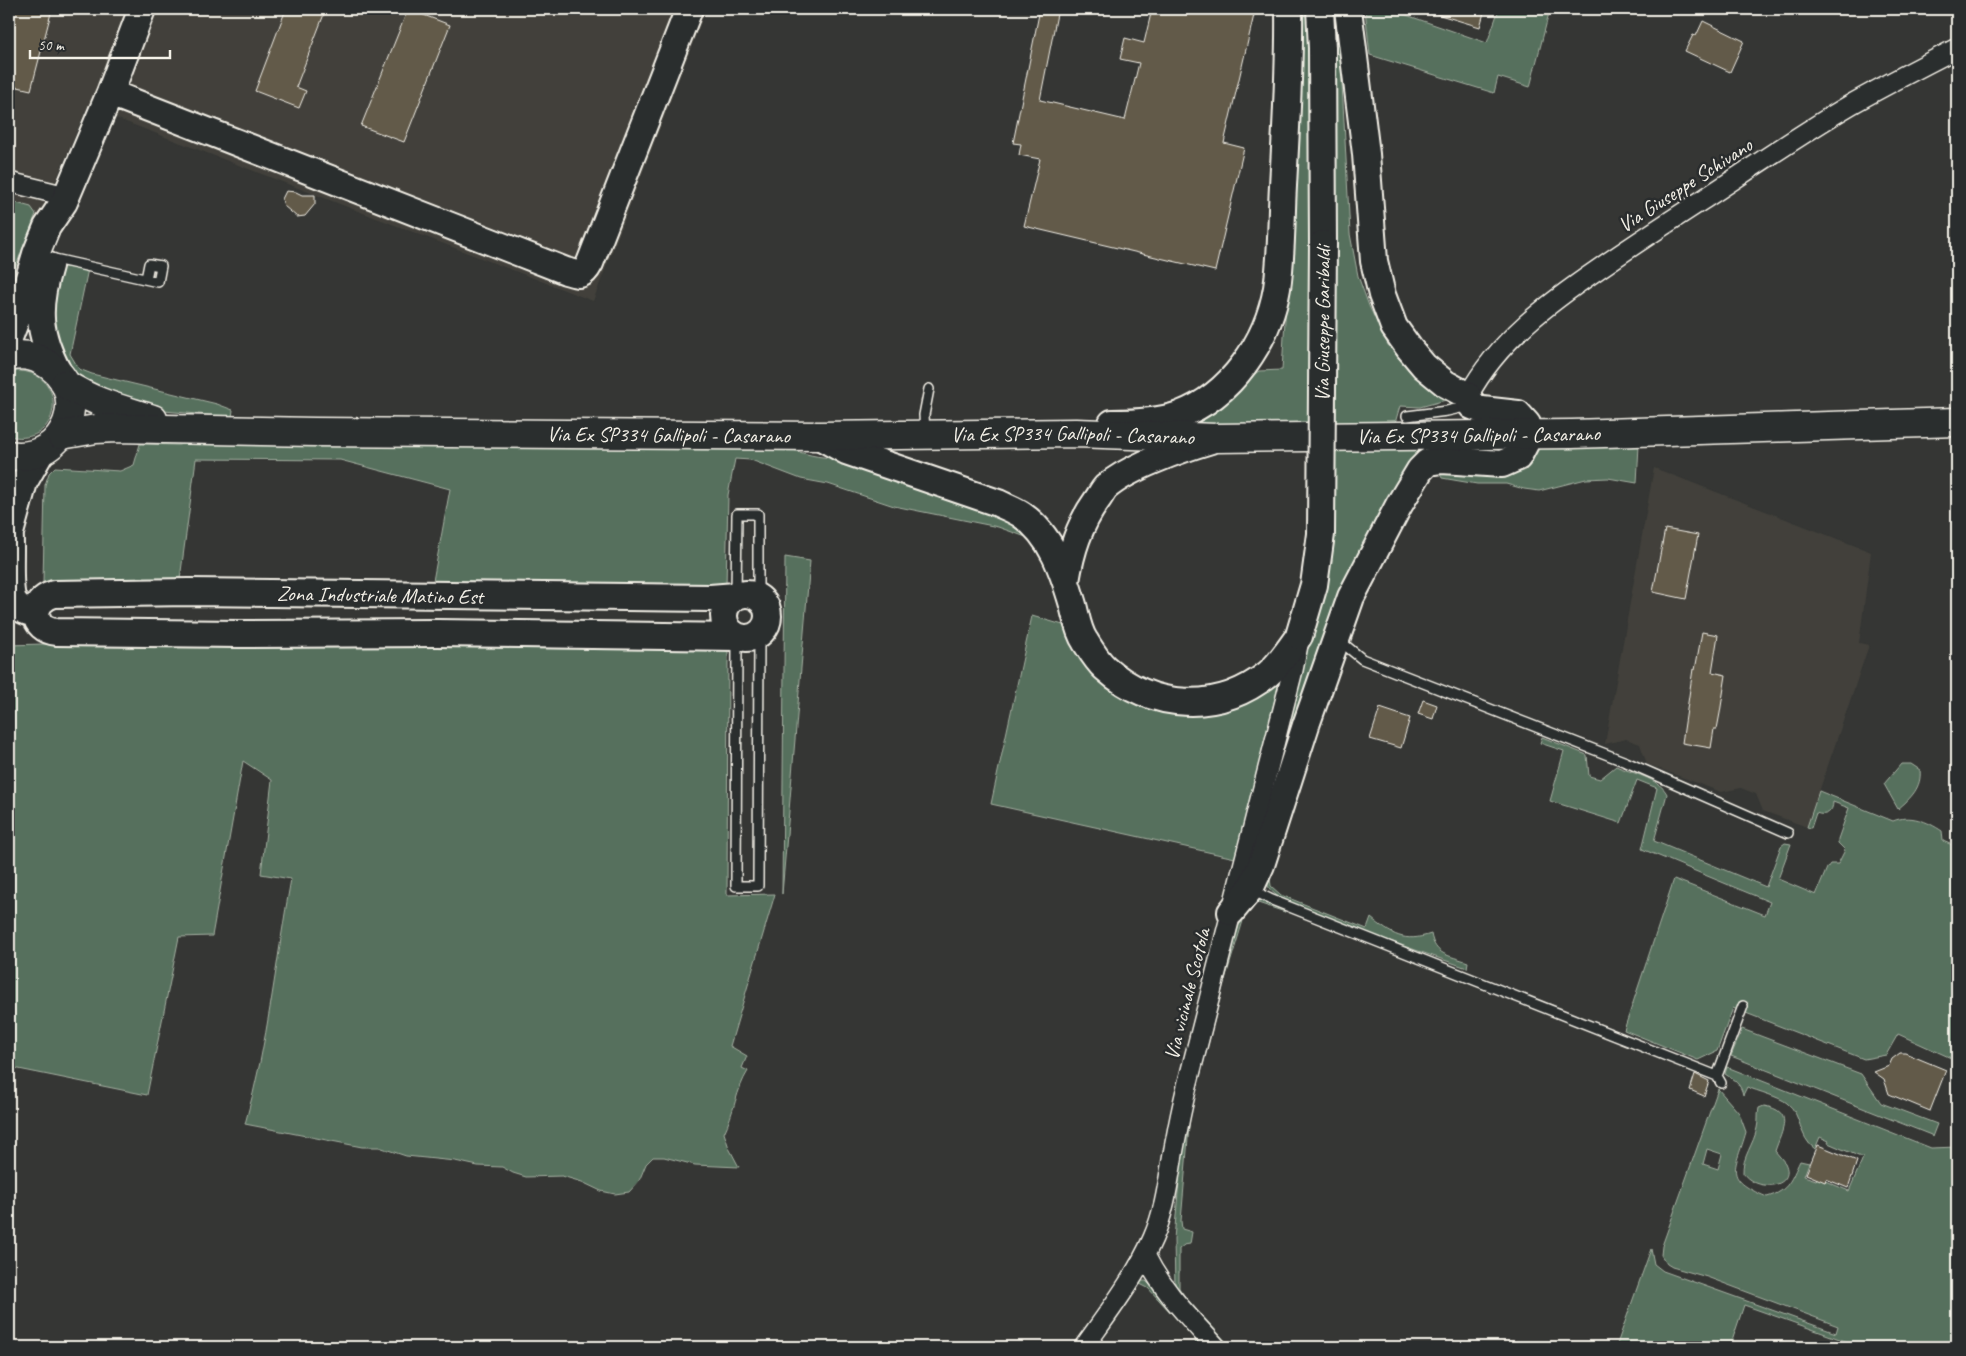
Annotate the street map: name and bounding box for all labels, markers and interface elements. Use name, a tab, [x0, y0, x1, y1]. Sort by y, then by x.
scale bar	[30, 28, 170, 60]
text: 50 m	[38, 36, 65, 55]
street label: Via Giuseppe Schivano	[1613, 131, 1758, 238]
street label: Via Giuseppe Garibaldi	[1309, 242, 1336, 402]
street label: Via Ex SP334 Gallipoli - Casarano	[951, 420, 1196, 450]
street label: Via Ex SP334 Gallipoli - Casarano	[1357, 420, 1602, 449]
street label: Via Ex SP334 Gallipoli - Casarano	[547, 421, 792, 449]
street label: Zona Industriale Matino Est	[277, 580, 485, 610]
street label: Via vicinale Scotola	[1158, 923, 1216, 1063]

